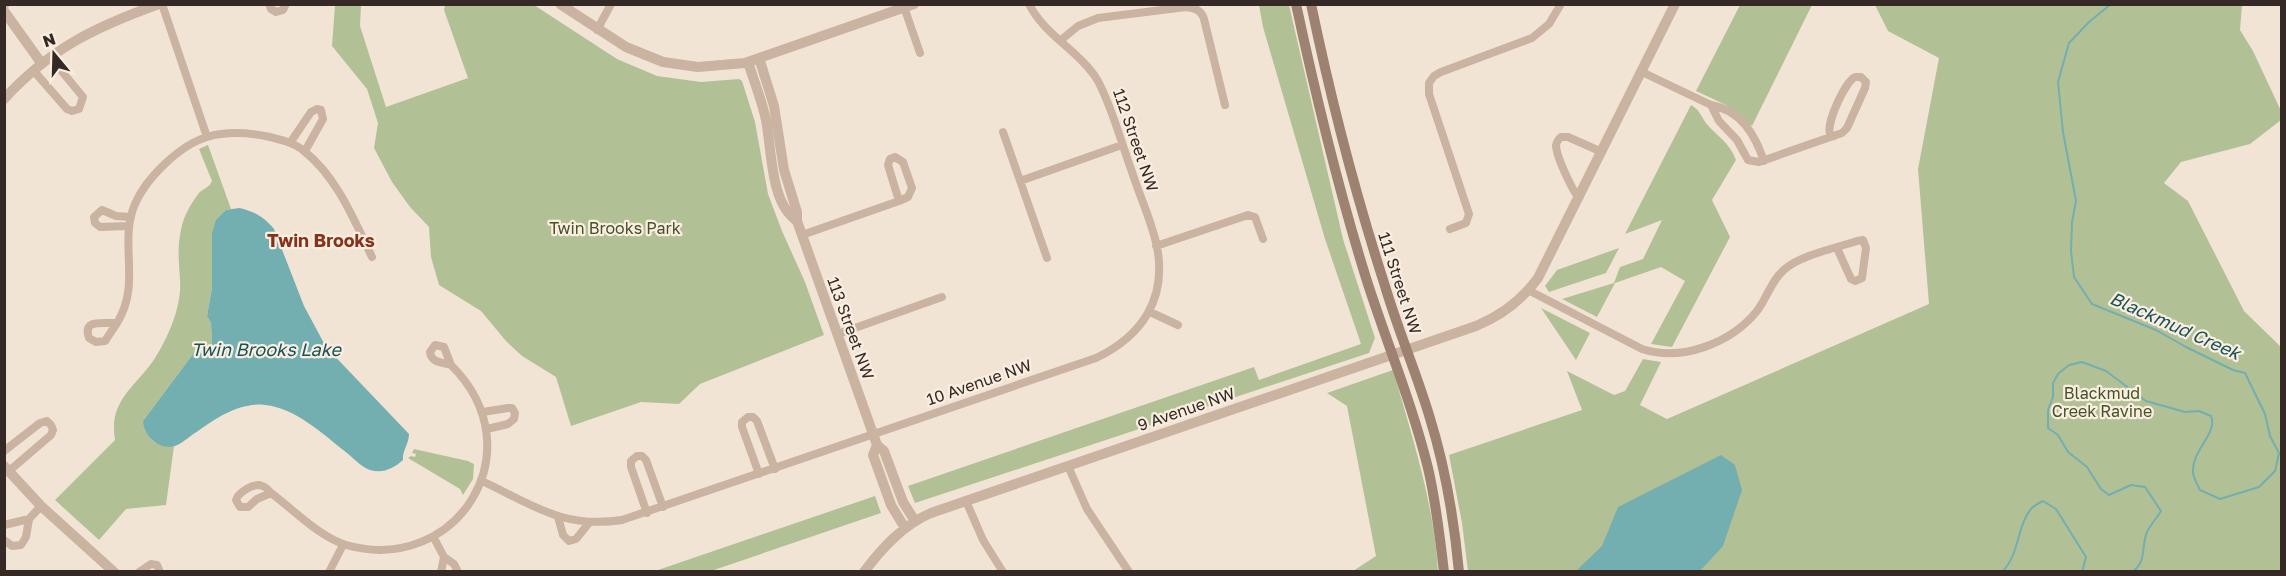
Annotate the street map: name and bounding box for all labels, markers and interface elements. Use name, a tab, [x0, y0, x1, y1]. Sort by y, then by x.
north arrow	[24, 24, 84, 84]
text: N	[40, 28, 58, 51]
street label: 112 Street NW	[1109, 86, 1163, 194]
park label: Twin Brooks Park	[549, 218, 681, 238]
district label: Twin Brooks	[267, 229, 375, 251]
street label: 111 Street NW	[1374, 229, 1426, 337]
street label: 113 Street NW	[823, 274, 879, 382]
water label: Blackmud Creek	[2107, 286, 2246, 364]
water label: Twin Brooks Lake	[191, 338, 343, 360]
street label: 10 Avenue NW	[924, 355, 1034, 409]
street label: 9 Avenue NW	[1135, 383, 1237, 435]
park label: Blackmud Creek Ravine	[2052, 383, 2152, 421]

